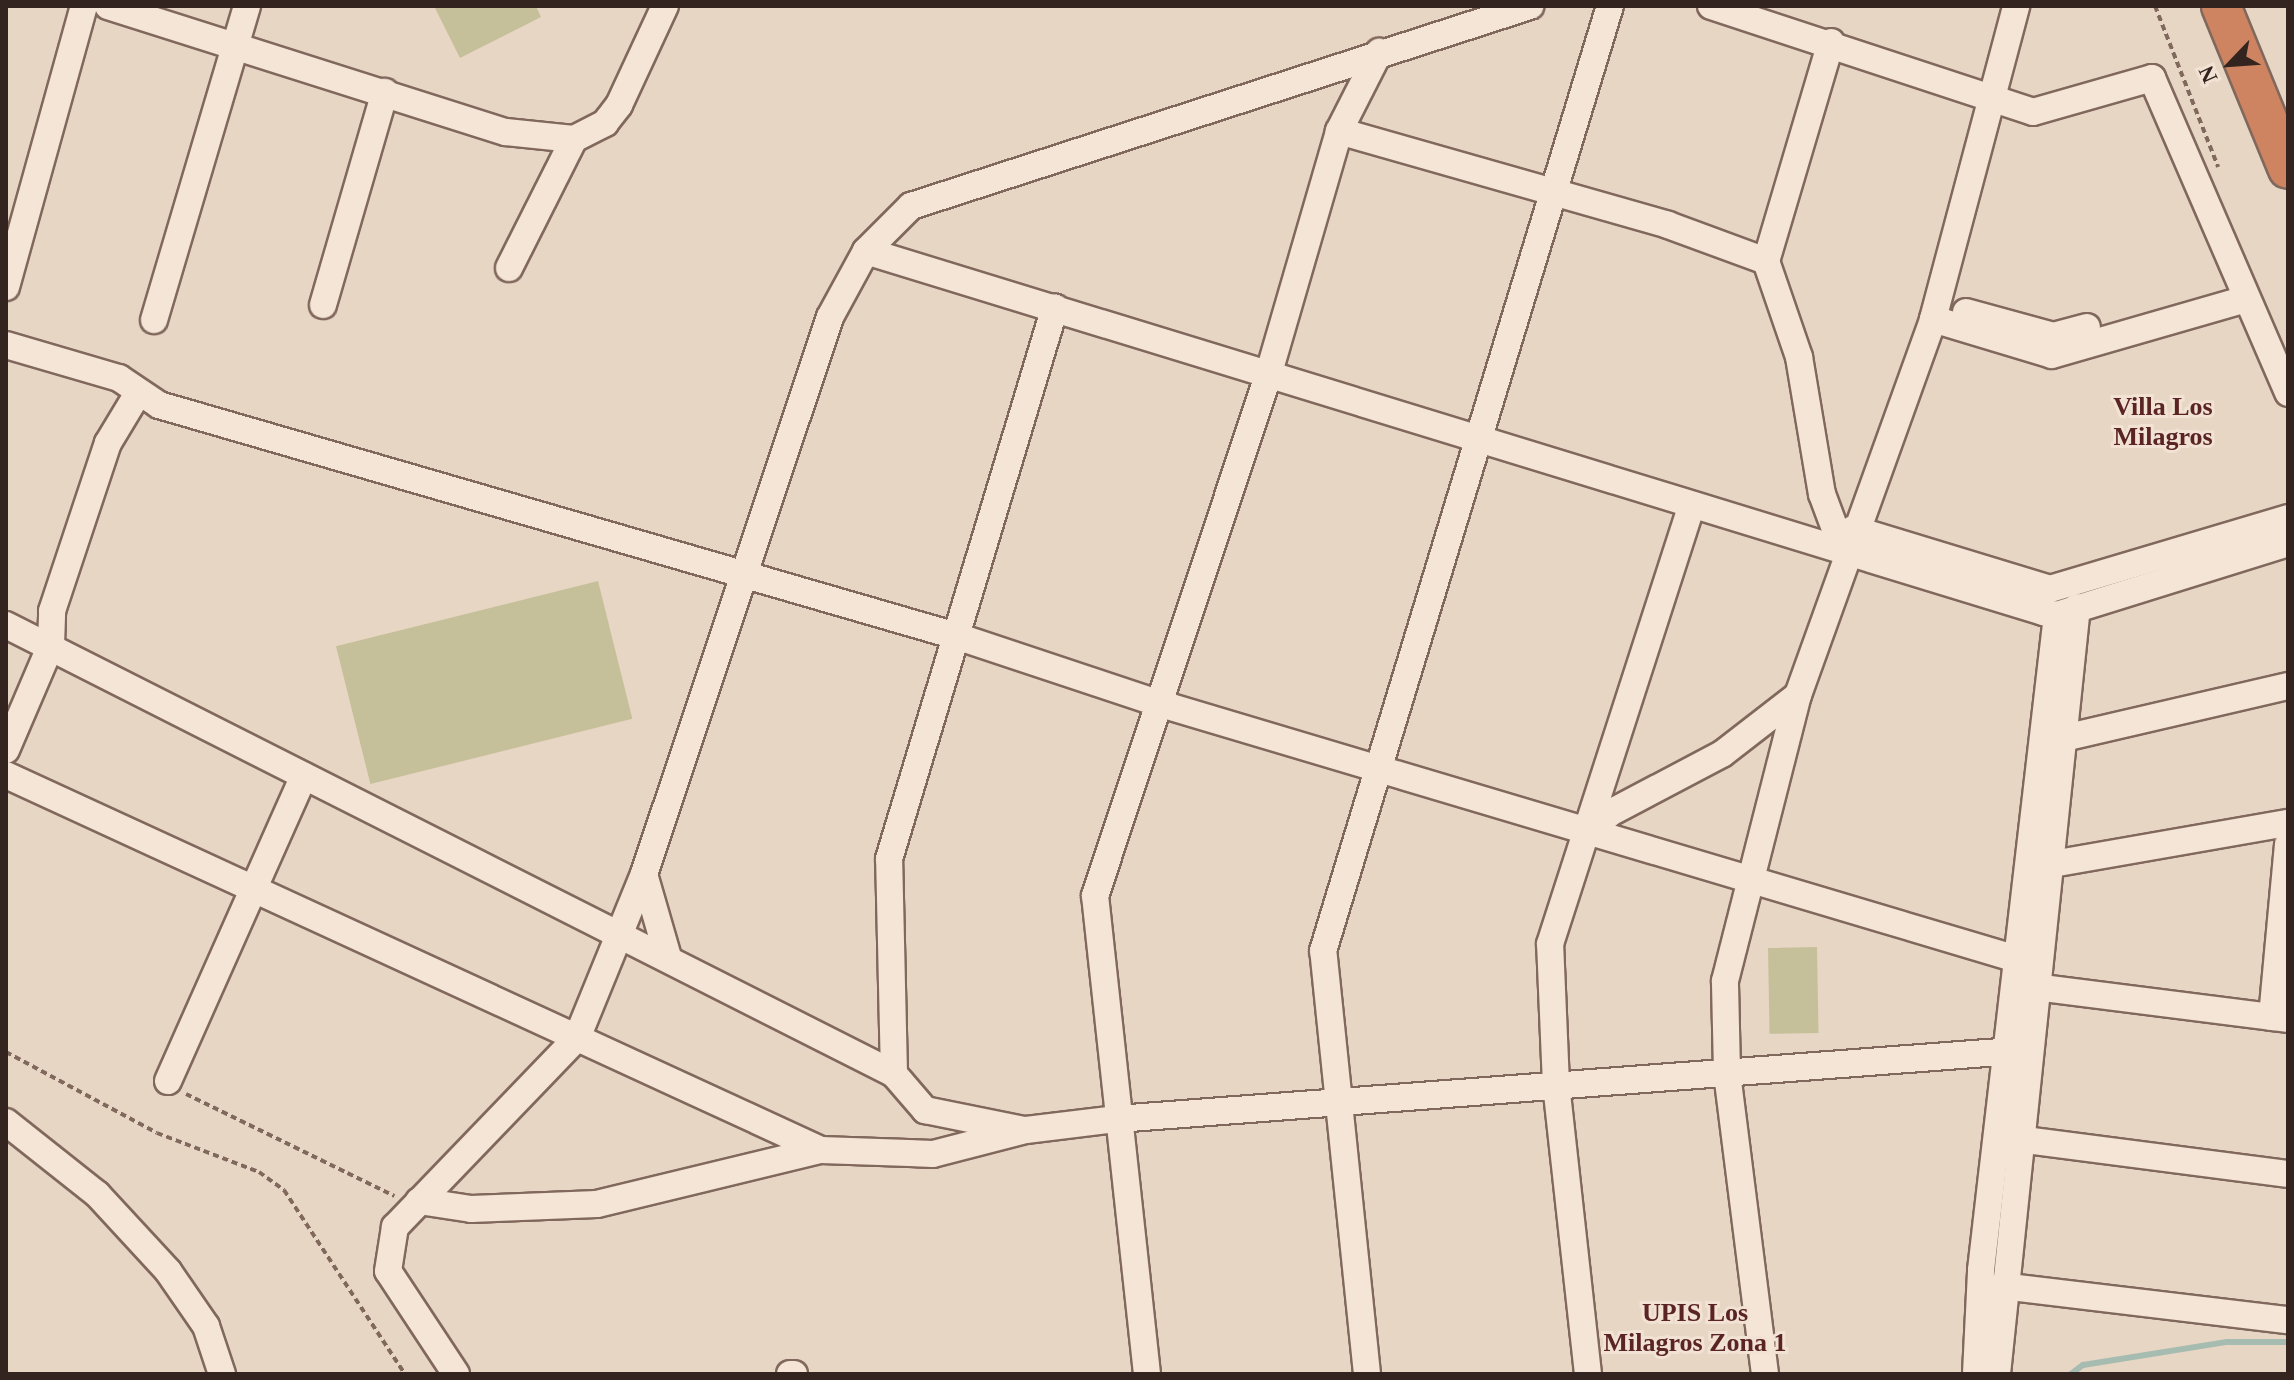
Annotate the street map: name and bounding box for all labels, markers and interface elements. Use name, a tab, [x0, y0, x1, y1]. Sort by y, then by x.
north arrow	[2190, 24, 2270, 104]
text: N	[2193, 62, 2222, 87]
district label: Villa Los Milagros	[2113, 391, 2213, 452]
district label: UPIS Los Milagros Zona 1	[1604, 1297, 1786, 1358]

